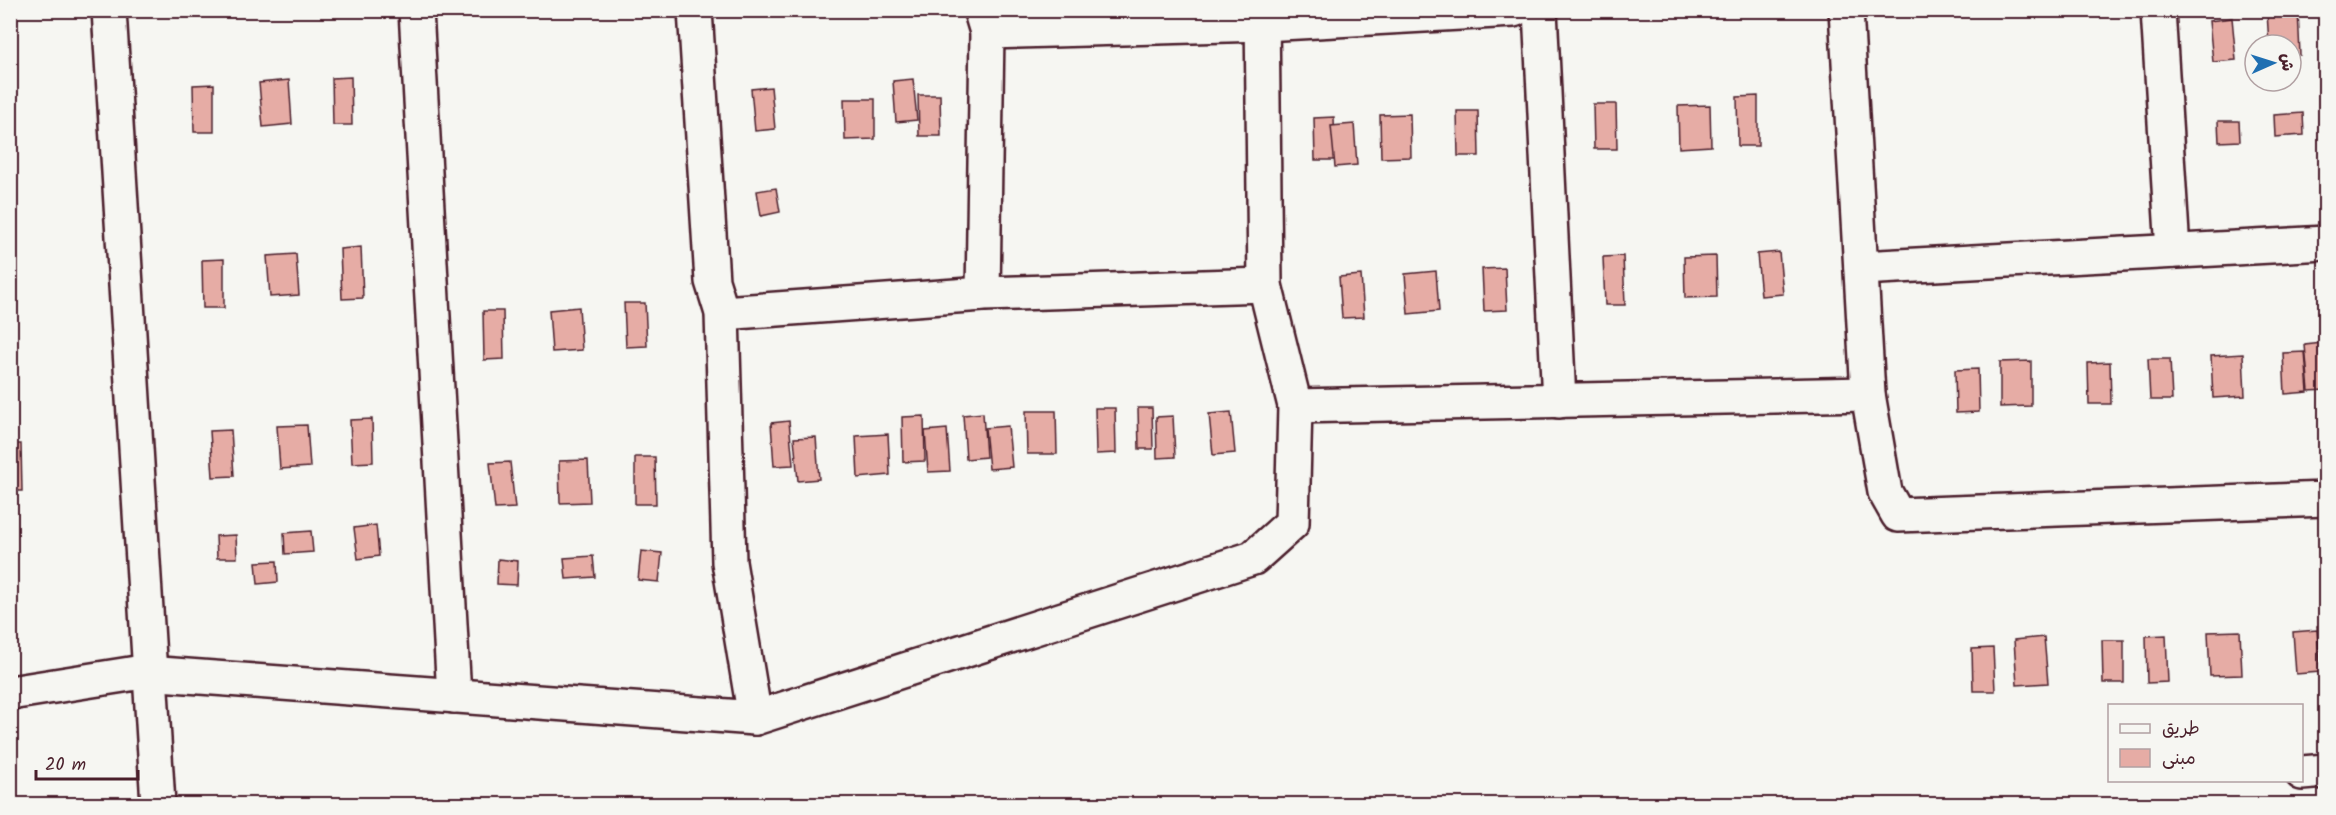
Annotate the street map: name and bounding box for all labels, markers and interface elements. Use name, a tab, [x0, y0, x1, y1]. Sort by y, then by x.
north arrow	[2243, 33, 2303, 93]
text: ش	[2274, 53, 2299, 72]
legend	[2108, 704, 2303, 782]
text: طريق	[2162, 715, 2200, 744]
scale bar	[36, 743, 138, 781]
text: مبنى	[2162, 745, 2196, 774]
text: 20 m	[45, 751, 86, 780]

